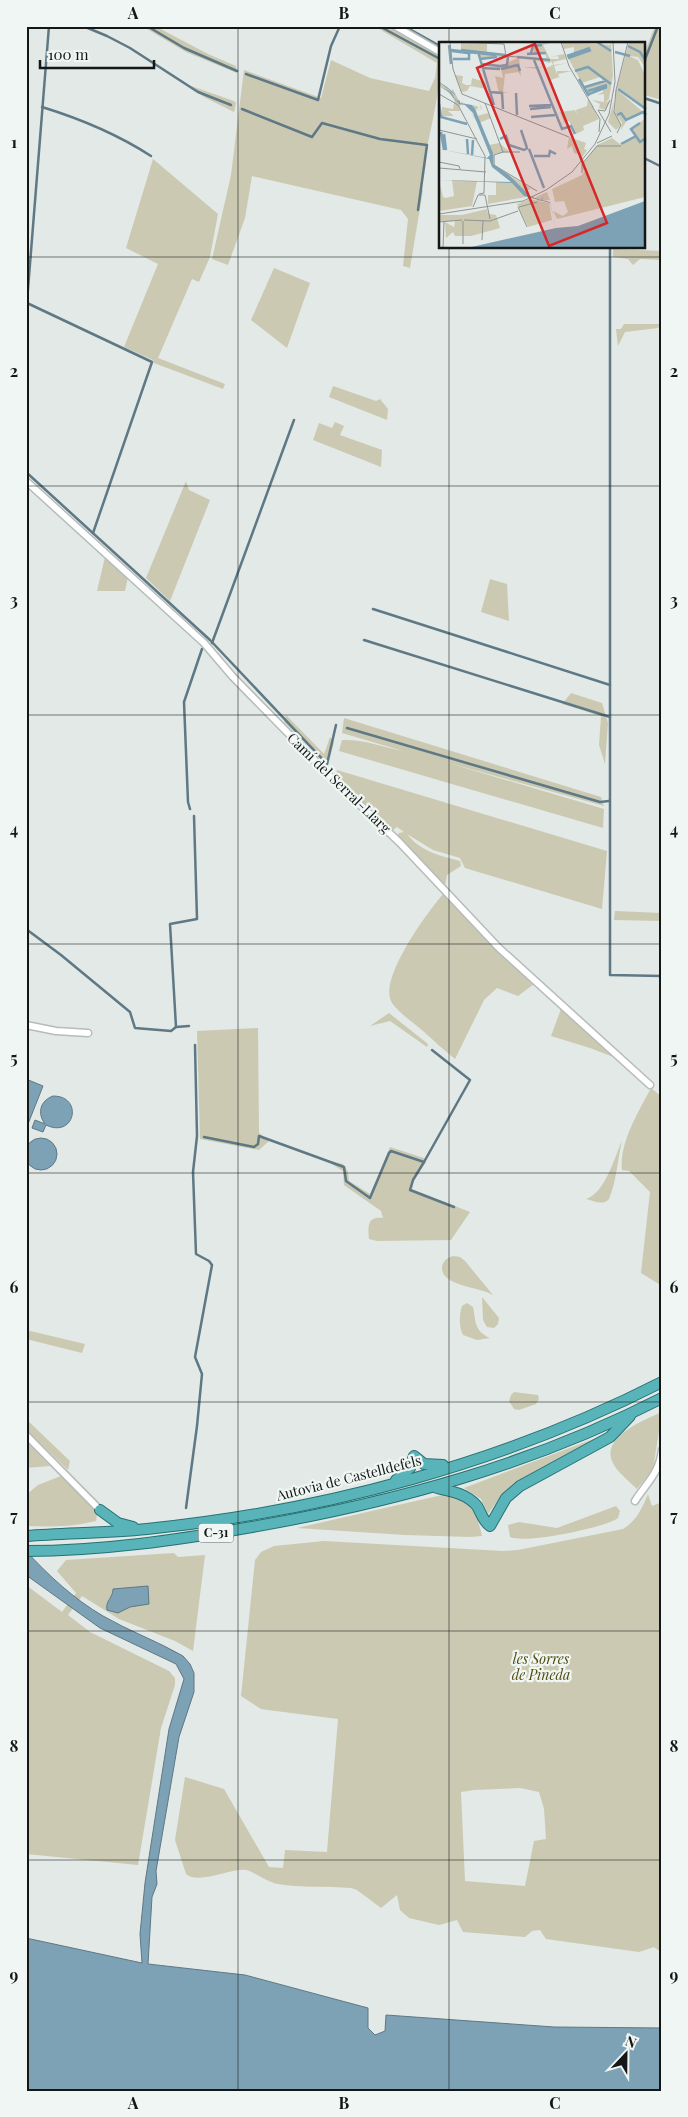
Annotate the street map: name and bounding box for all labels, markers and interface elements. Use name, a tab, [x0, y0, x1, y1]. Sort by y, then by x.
text: A	[127, 2, 139, 23]
text: B	[339, 2, 350, 23]
text: C	[549, 2, 561, 23]
scale bar	[40, 38, 154, 70]
inset map	[439, 42, 646, 249]
text: 100 m	[48, 44, 89, 64]
text: 1	[11, 131, 17, 152]
text: 1	[671, 131, 677, 152]
text: 2	[10, 360, 18, 381]
text: 2	[670, 360, 678, 381]
text: 3	[10, 589, 18, 610]
text: 3	[670, 589, 678, 610]
street label: Camí del Serral-Llarg	[283, 728, 396, 838]
text: 4	[10, 818, 18, 839]
text: 4	[670, 818, 678, 839]
text: 5	[10, 1047, 18, 1068]
text: 5	[670, 1047, 678, 1068]
text: 6	[10, 1276, 19, 1297]
text: 6	[670, 1276, 679, 1297]
street label: Autovia de Castelldefels	[273, 1450, 423, 1505]
text: 7	[10, 1505, 18, 1526]
text: 7	[670, 1505, 678, 1526]
road number: C-31	[198, 1524, 234, 1542]
park label: les Sorres de Pineda	[512, 1649, 570, 1684]
text: 8	[10, 1735, 19, 1756]
text: 8	[670, 1735, 679, 1756]
text: 9	[10, 1964, 19, 1985]
text: 9	[670, 1964, 679, 1985]
north arrow	[600, 2030, 650, 2080]
text: N	[623, 2031, 639, 2052]
text: A	[127, 2092, 139, 2113]
text: B	[339, 2092, 350, 2113]
text: C	[549, 2092, 561, 2113]

